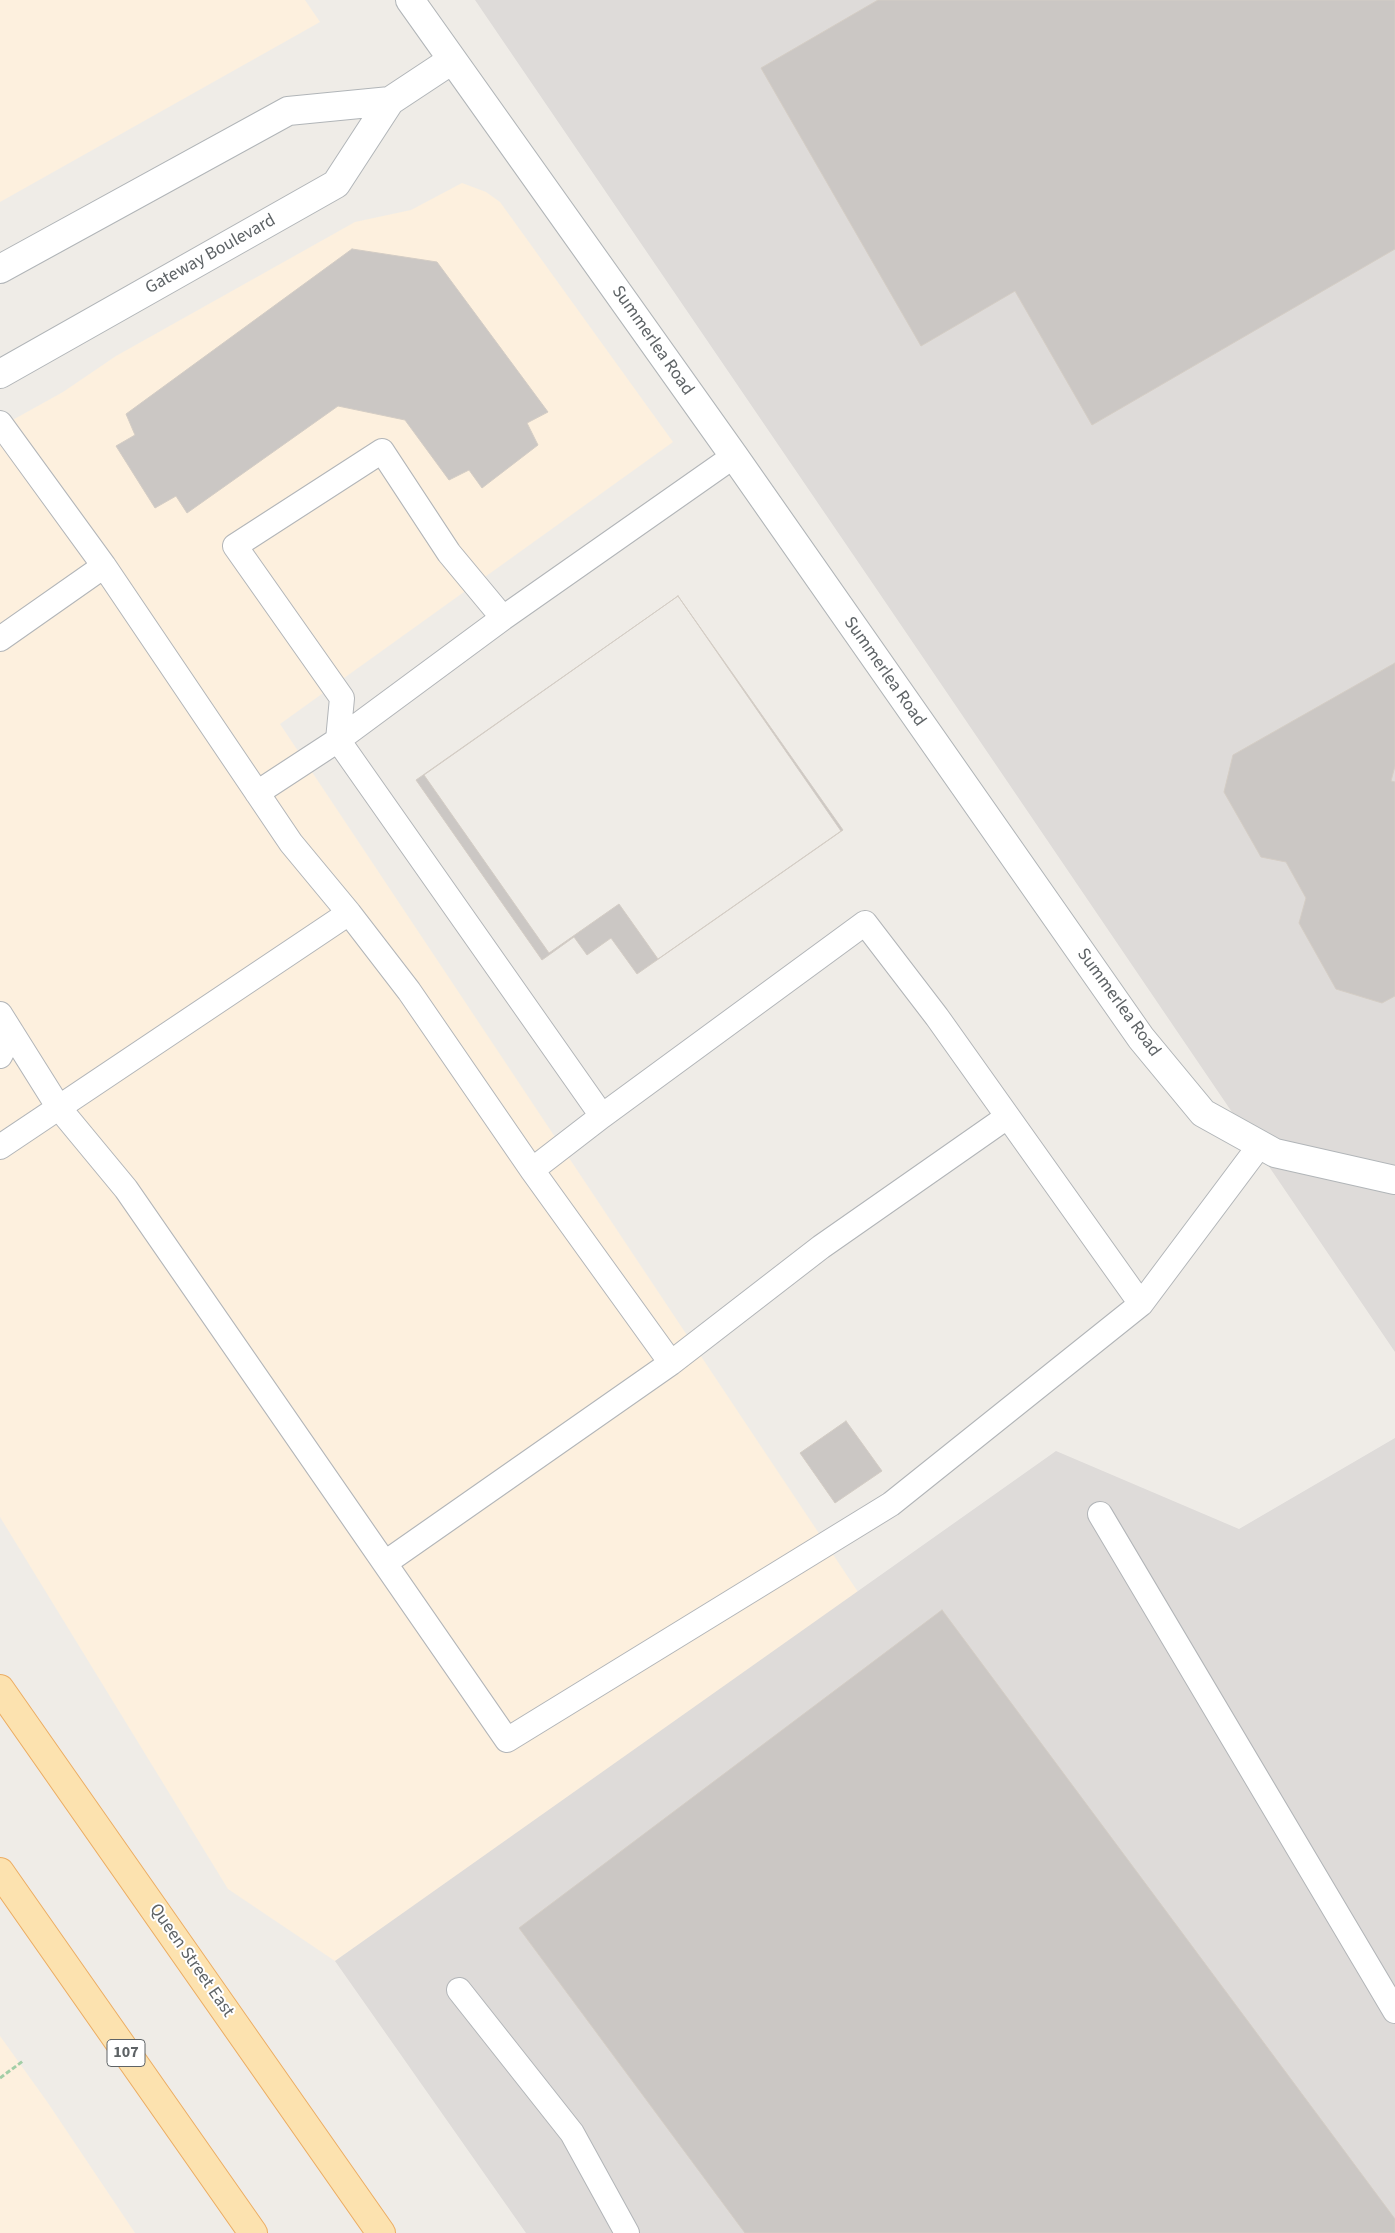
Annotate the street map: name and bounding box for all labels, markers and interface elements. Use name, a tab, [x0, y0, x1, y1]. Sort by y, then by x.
street label: Gateway Boulevard	[142, 210, 280, 300]
street label: Summerlea Road	[606, 282, 698, 400]
street label: Summerlea Road	[838, 613, 930, 731]
street label: Summerlea Road	[1071, 944, 1165, 1062]
street label: Queen Street East	[144, 1900, 238, 2022]
road number: 107	[107, 2040, 145, 2066]

